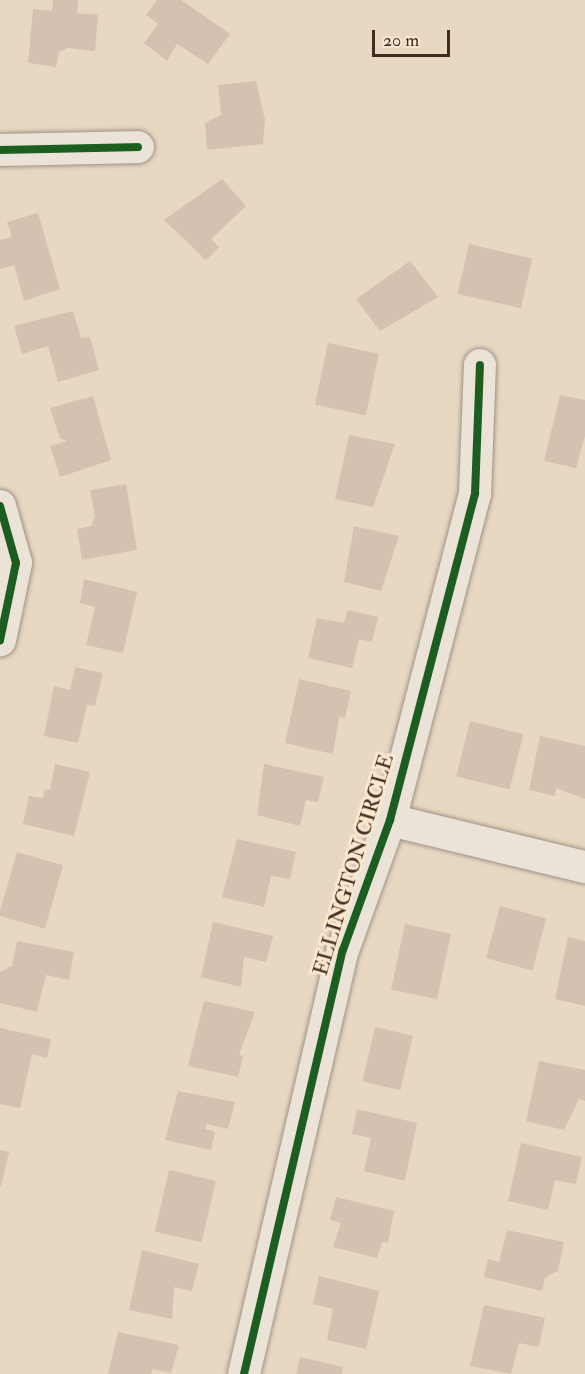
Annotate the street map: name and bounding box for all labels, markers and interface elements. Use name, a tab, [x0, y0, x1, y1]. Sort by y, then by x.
scale bar	[375, 18, 453, 56]
text: 20 m	[383, 29, 419, 52]
street label: ELLINGTON CIRCLE	[308, 751, 400, 979]

